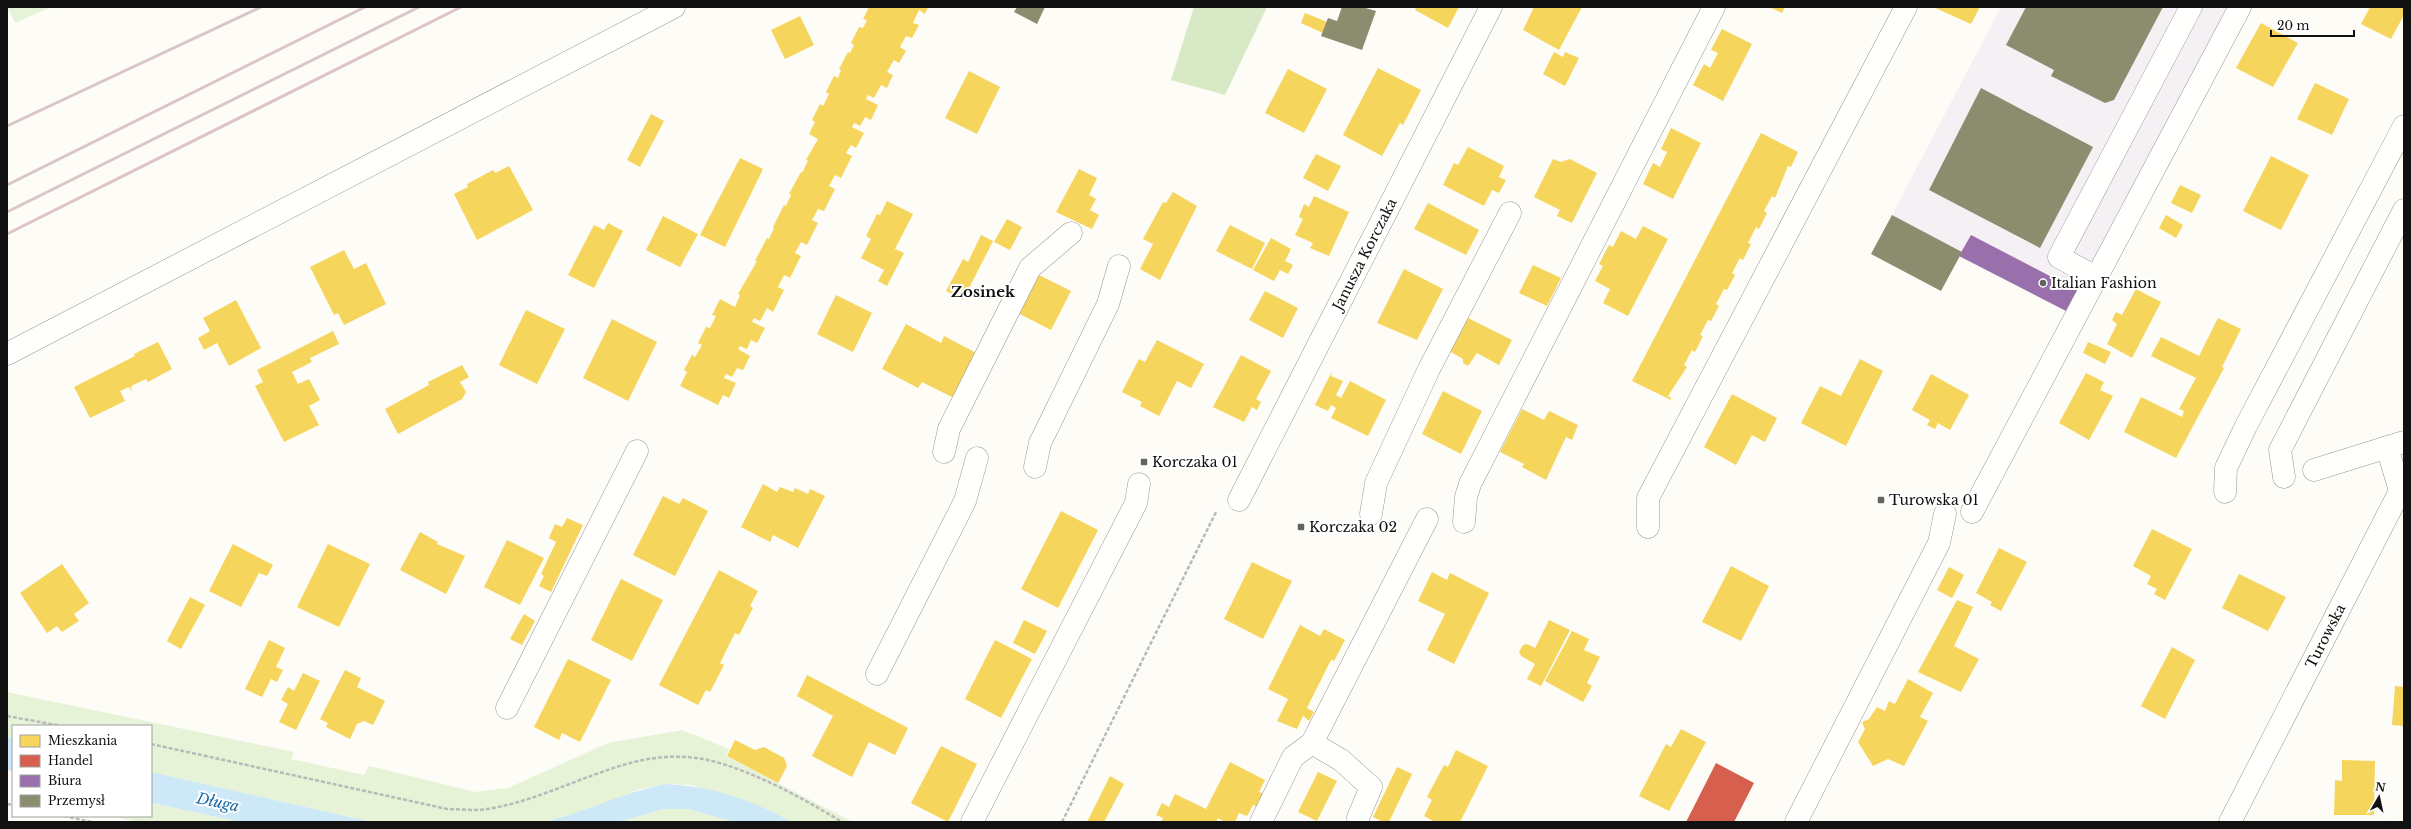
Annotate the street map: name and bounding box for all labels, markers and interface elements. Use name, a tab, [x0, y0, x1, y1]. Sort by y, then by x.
scale bar	[2271, 12, 2354, 38]
text: 20 m	[2277, 18, 2309, 33]
street label: Janusza Korczaka	[1328, 195, 1401, 315]
place label: Italian Fashion	[2051, 274, 2157, 292]
marker: Italian Fashion	[2038, 278, 2048, 288]
district label: Zosinek	[951, 282, 1016, 301]
place label: Korczaka 01	[1152, 453, 1238, 471]
marker: Korczaka 01	[1139, 457, 1149, 467]
place label: Turowska 01	[1889, 491, 1979, 509]
marker: Turowska 01	[1876, 495, 1886, 505]
place label: Korczaka 02	[1309, 518, 1397, 536]
marker: Korczaka 02	[1296, 522, 1306, 532]
street label: Turowska	[2302, 601, 2350, 671]
legend	[12, 725, 152, 817]
text: Mieszkania	[48, 733, 118, 748]
text: Handel	[48, 753, 93, 768]
text: Biura	[48, 773, 82, 788]
north arrow	[2359, 777, 2399, 817]
text: N	[2374, 779, 2387, 795]
water label: Długa	[194, 788, 241, 816]
text: Przemysł	[48, 793, 105, 808]

